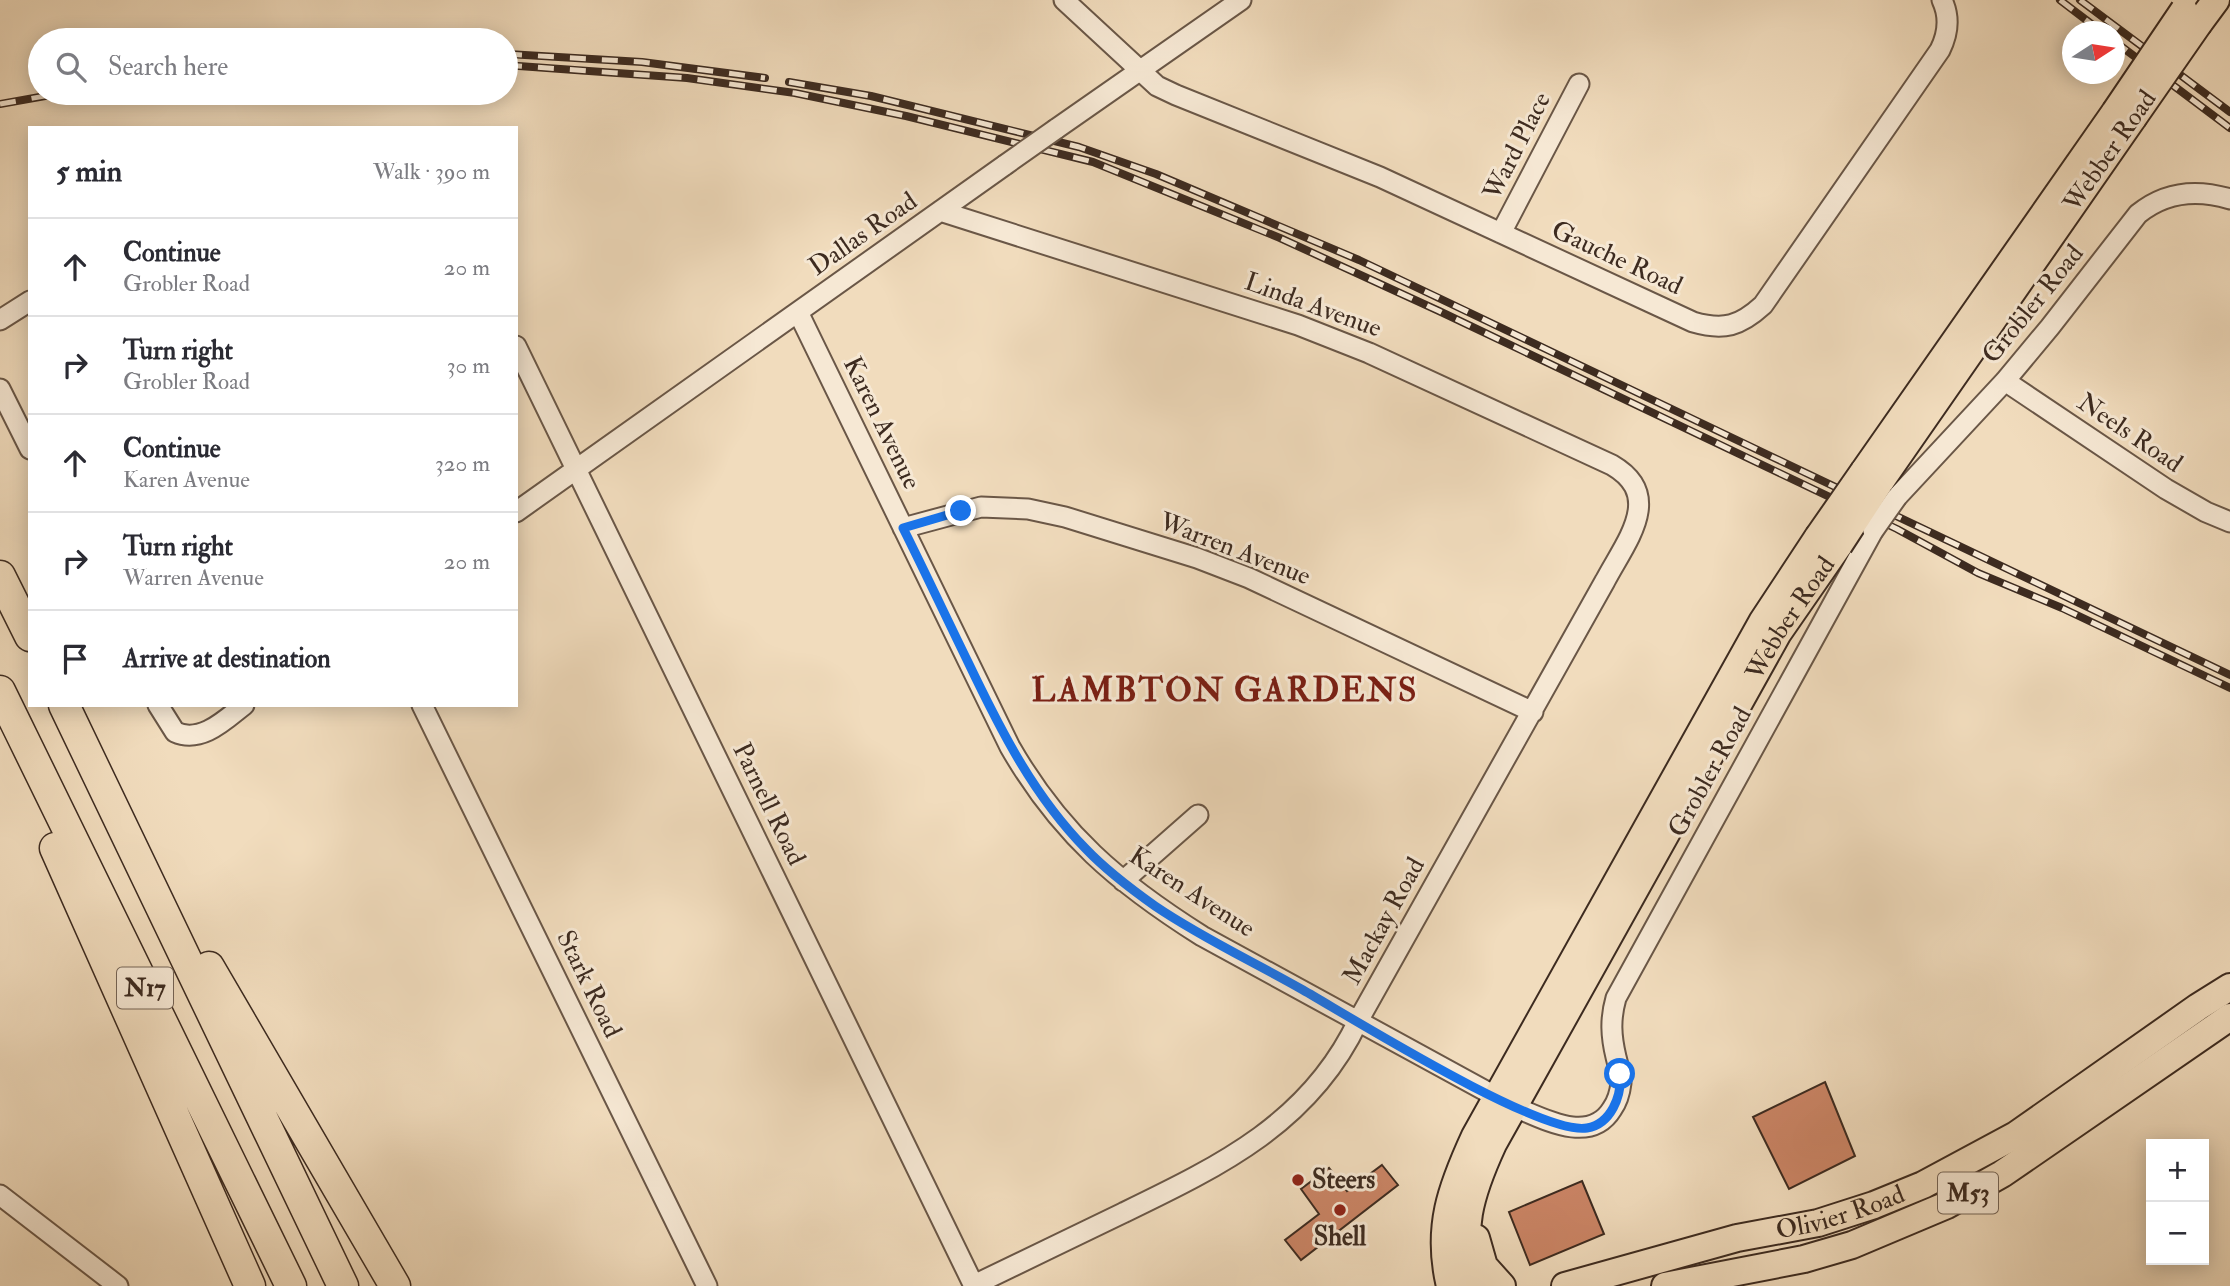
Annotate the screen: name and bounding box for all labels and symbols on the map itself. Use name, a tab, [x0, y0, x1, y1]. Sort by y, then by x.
north arrow	[2062, 21, 2125, 84]
street label: Webber Road	[2056, 84, 2164, 219]
street label: Ward Place	[1476, 87, 1558, 206]
street label: Dallas Road	[803, 185, 923, 283]
street label: Gauche Road	[1546, 214, 1688, 302]
street label: Grobler Road	[1975, 238, 2091, 370]
street label: Linda Avenue	[1240, 265, 1386, 345]
street label: Karen Avenue	[836, 352, 928, 495]
street label: Neels Road	[2071, 386, 2189, 480]
route end	[945, 495, 976, 526]
street label: Warren Avenue	[1154, 505, 1315, 593]
street label: Webber Road	[1739, 550, 1842, 686]
district label: LAMBTON GARDENS	[1032, 670, 1418, 711]
street label: Grobler Road	[1661, 701, 1759, 843]
street label: Parnell Road	[726, 737, 812, 871]
street label: Karen Avenue	[1123, 840, 1261, 945]
street label: Mackay Road	[1336, 852, 1432, 990]
street label: Stark Road	[549, 925, 629, 1043]
road number: N17	[117, 968, 173, 1008]
route start	[1604, 1058, 1635, 1089]
place label: Steers	[1312, 1164, 1375, 1196]
marker: Steers	[1290, 1172, 1306, 1188]
road number: M53	[1938, 1172, 1998, 1213]
street label: Olivier Road	[1773, 1178, 1910, 1246]
marker: Shell	[1332, 1202, 1348, 1218]
place label: Shell	[1314, 1221, 1366, 1253]

